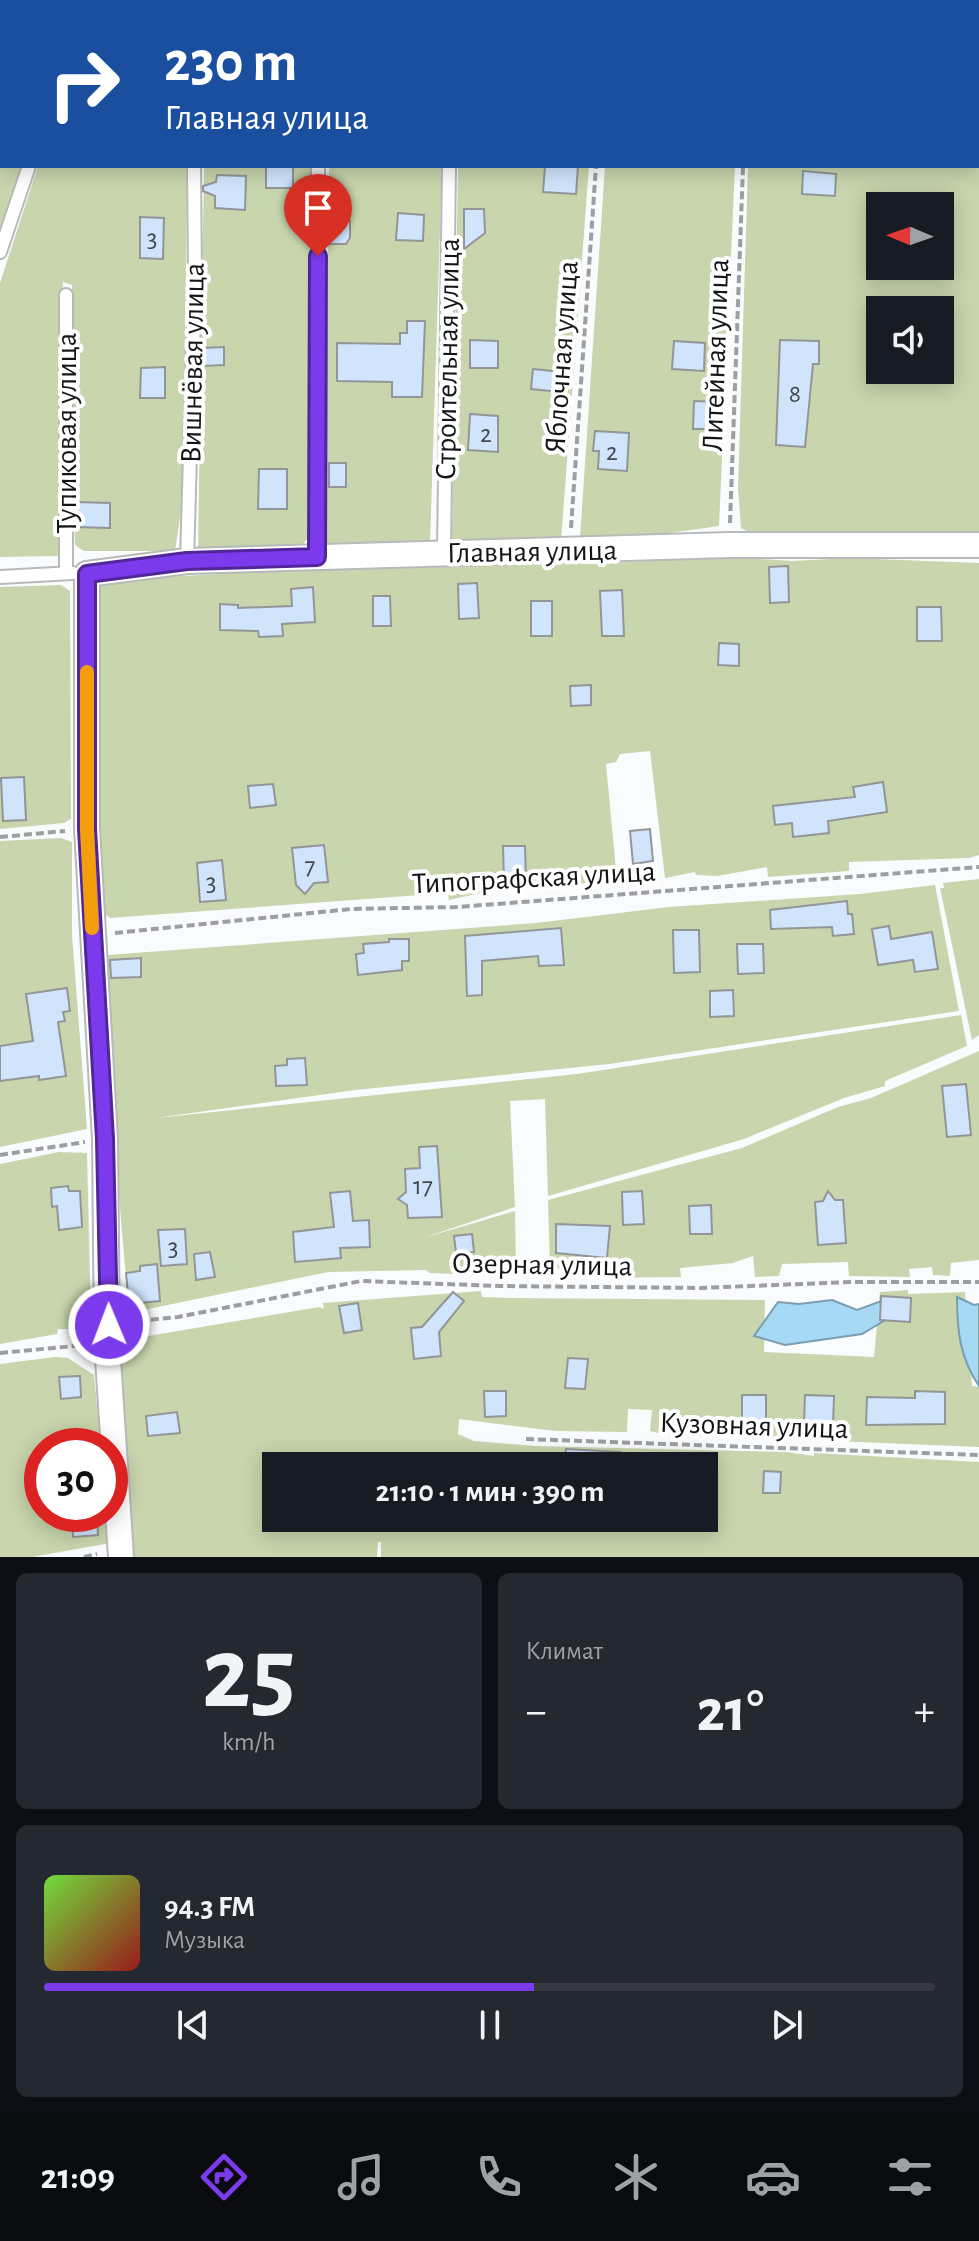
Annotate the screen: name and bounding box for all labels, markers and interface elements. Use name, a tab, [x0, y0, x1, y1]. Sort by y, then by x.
icon: right	[32, 32, 136, 136]
text: 230 m	[164, 35, 297, 91]
text: Главная улица	[164, 100, 369, 136]
pin	[284, 174, 352, 256]
icon: arrive	[296, 186, 340, 230]
north arrow	[866, 192, 954, 280]
map controls	[866, 192, 954, 384]
house number: 3	[147, 226, 157, 252]
street label: Строительная улица	[431, 238, 465, 480]
street label: Литейная улица	[698, 258, 734, 452]
street label: Яблочная улица	[540, 260, 584, 455]
street label: Вишнёвая улица	[176, 262, 210, 464]
button: sound	[866, 296, 954, 384]
street label: Тупиковая улица	[52, 332, 82, 534]
house number: 8	[789, 381, 801, 407]
house number: 2	[480, 421, 492, 447]
house number: 2	[606, 439, 618, 465]
street label: Главная улица	[446, 536, 618, 568]
house number: 7	[305, 853, 316, 879]
street label: Типографская улица	[412, 857, 657, 899]
house number: 3	[206, 870, 216, 896]
house number: 17	[413, 1173, 433, 1199]
house number: 3	[168, 1235, 178, 1261]
street label: Озерная улица	[451, 1248, 633, 1282]
position arrow	[67, 1283, 151, 1367]
street label: Кузовная улица	[659, 1408, 849, 1444]
speed limit sign: 30	[24, 1428, 128, 1532]
text: 21:10 · 1 мин · 390 m	[376, 1477, 604, 1507]
text: 25	[202, 1623, 296, 1727]
text: Климат	[526, 1638, 603, 1664]
text: 21°	[697, 1682, 764, 1742]
text: −	[526, 1690, 547, 1734]
text: +	[914, 1690, 935, 1734]
text: km/h	[222, 1729, 276, 1755]
text: 94.3 FM	[164, 1892, 255, 1922]
text: Музыка	[164, 1927, 245, 1953]
icon: previous	[171, 2003, 215, 2047]
icon: pause	[468, 2003, 512, 2047]
icon: next	[765, 2003, 809, 2047]
icon: directions	[196, 2149, 252, 2205]
icon: music	[333, 2149, 389, 2205]
icon: phone	[471, 2149, 527, 2205]
icon: climate	[608, 2149, 664, 2205]
icon: car	[745, 2149, 801, 2205]
icon: filters	[882, 2149, 938, 2205]
text: 21:09	[41, 2159, 115, 2195]

